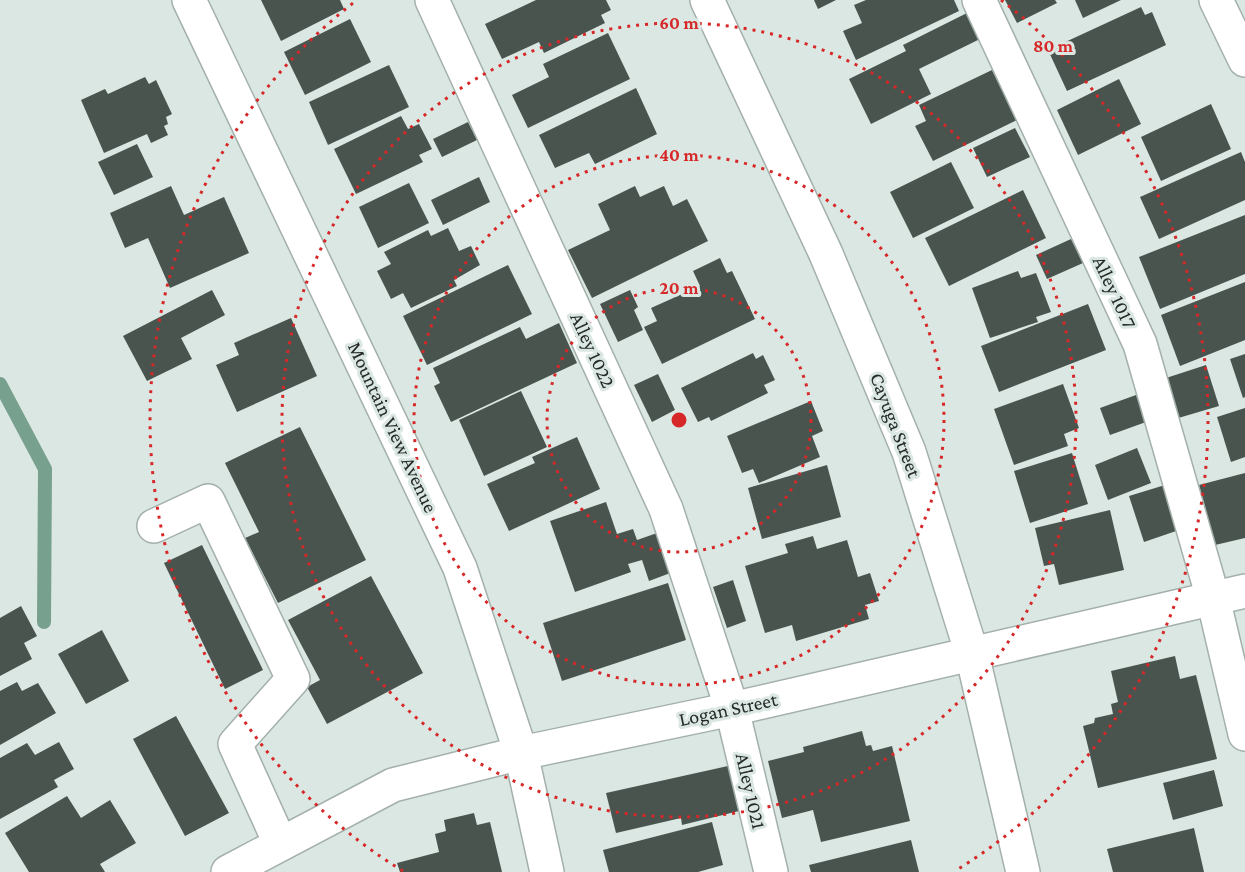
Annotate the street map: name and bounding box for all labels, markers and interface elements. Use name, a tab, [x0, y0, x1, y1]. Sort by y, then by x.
text: 60 m	[659, 13, 699, 33]
text: 80 m	[1033, 36, 1074, 56]
text: 40 m	[659, 145, 699, 165]
street label: Alley 1017	[1088, 252, 1141, 332]
text: 20 m	[660, 278, 699, 298]
street label: Alley 1022	[565, 309, 620, 391]
street label: Mountain View Avenue	[344, 338, 442, 516]
street label: Cayuga Street	[865, 370, 926, 481]
centre of rings	[669, 410, 689, 430]
street label: Logan Street	[677, 688, 780, 731]
street label: Alley 1021	[731, 751, 770, 831]

